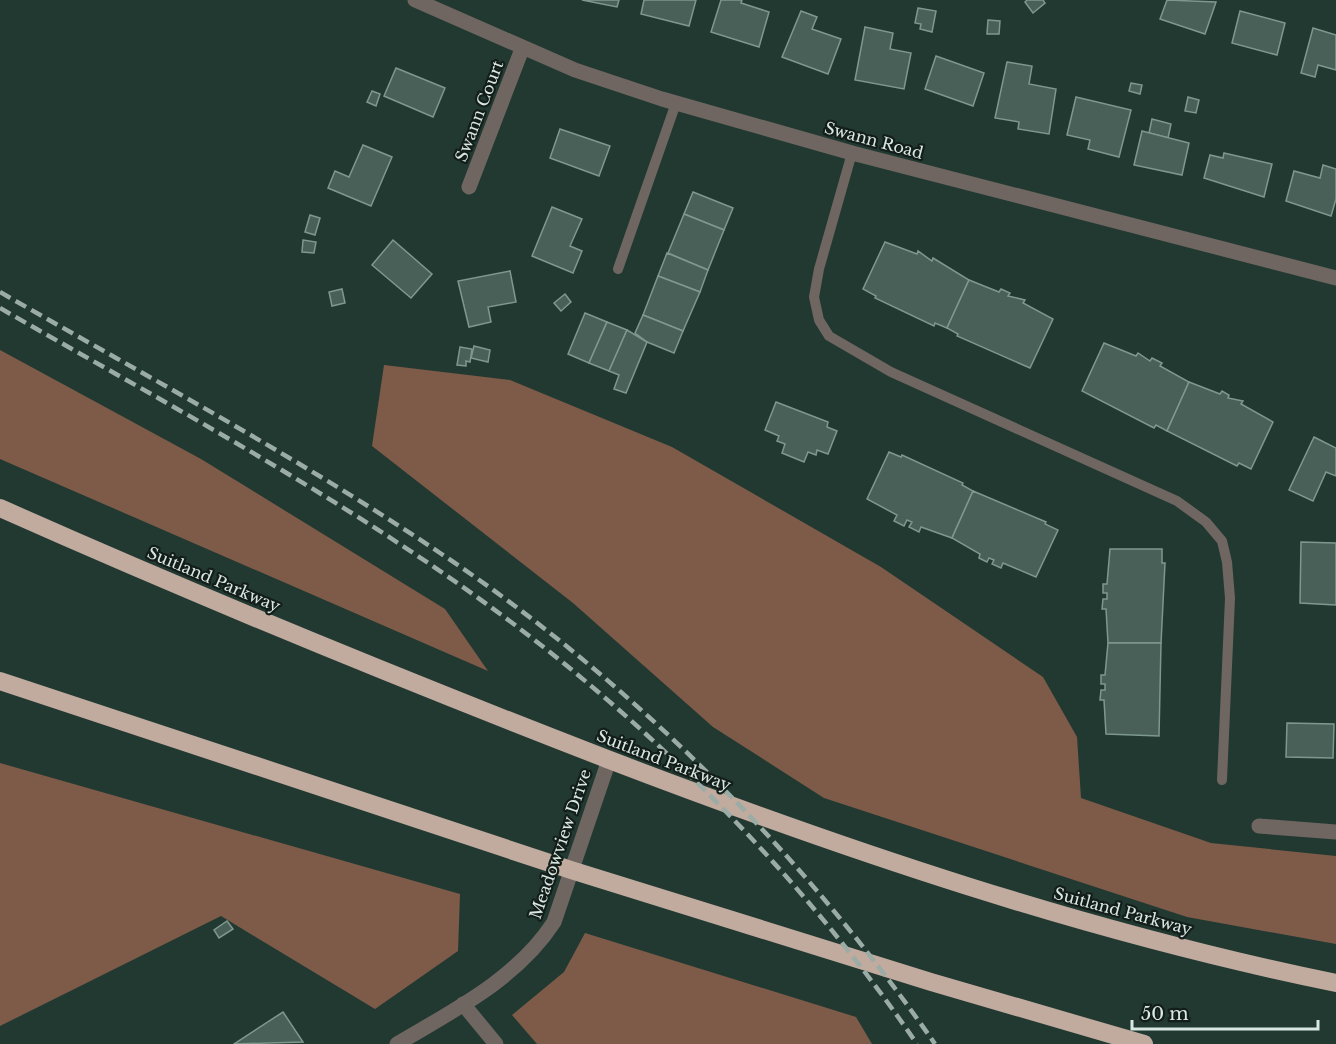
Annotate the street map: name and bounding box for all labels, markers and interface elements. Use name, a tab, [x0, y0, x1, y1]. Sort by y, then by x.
street label: Swann Court	[451, 58, 507, 164]
street label: Swann Road	[822, 117, 926, 163]
street label: Suitland Parkway	[145, 542, 284, 616]
street label: Suitland Parkway	[594, 725, 735, 795]
street label: Meadowview Drive	[525, 766, 595, 922]
street label: Suitland Parkway	[1052, 883, 1195, 939]
scale bar	[1132, 993, 1318, 1031]
text: 50 m	[1141, 1003, 1189, 1025]

